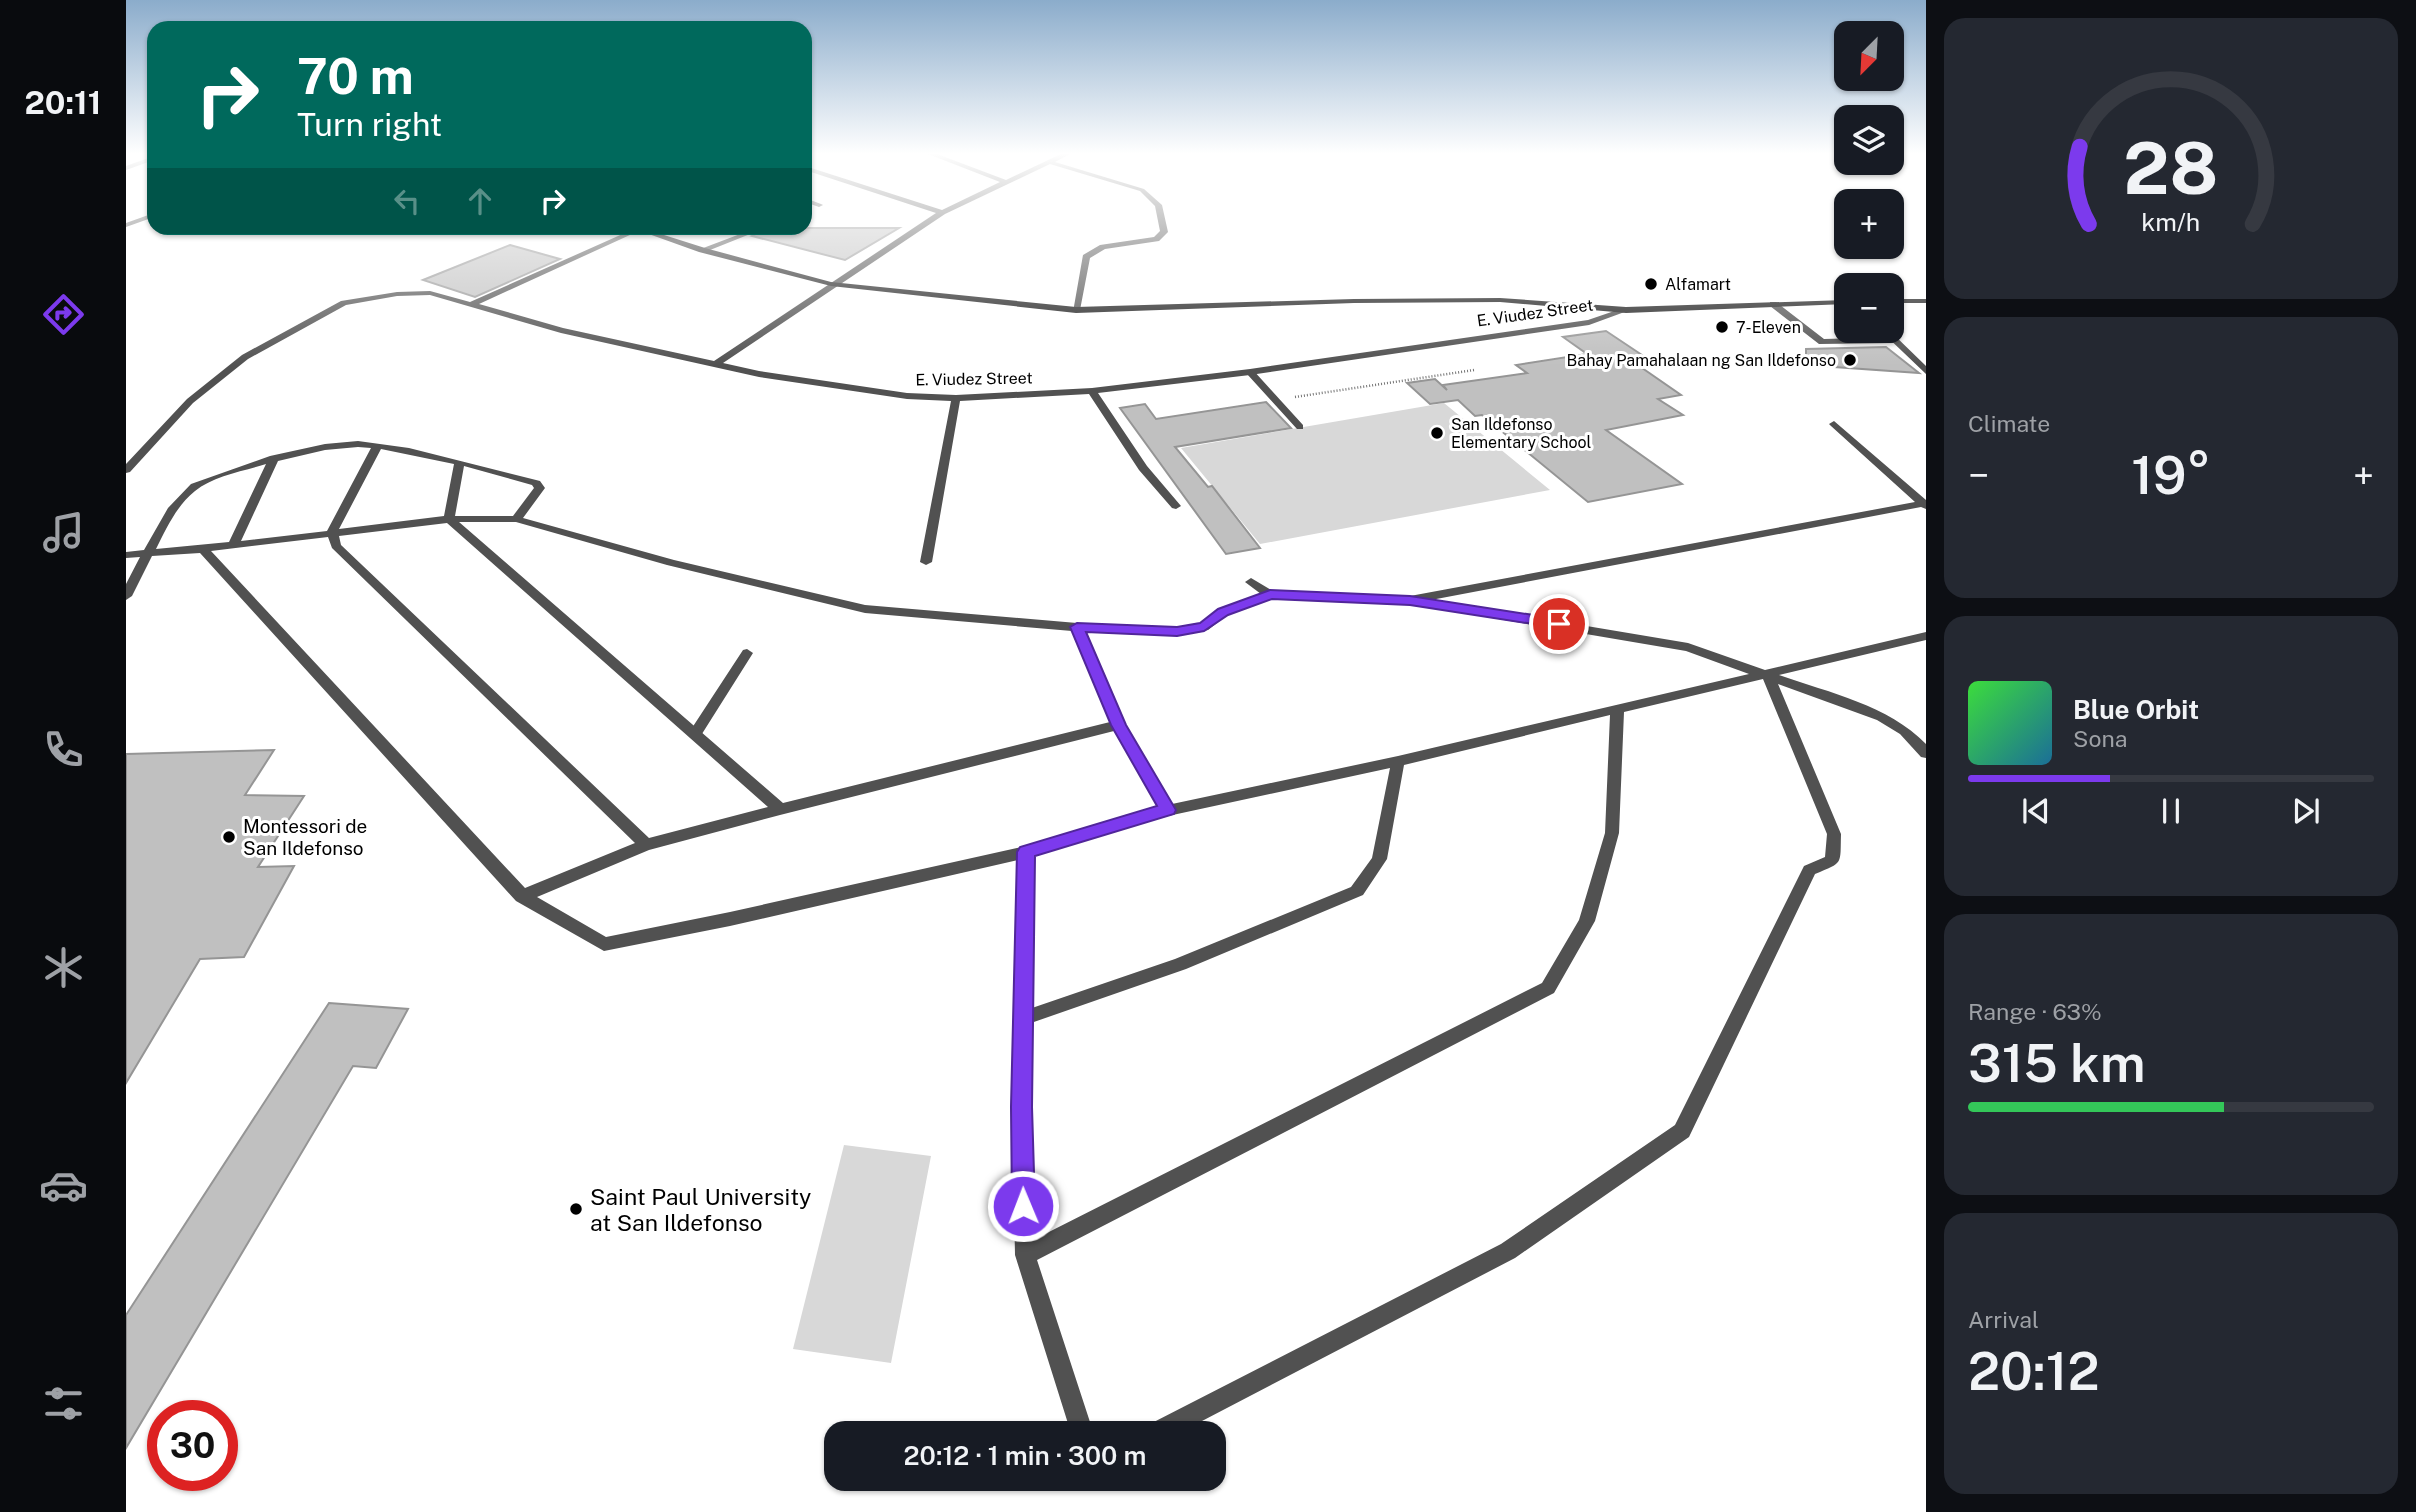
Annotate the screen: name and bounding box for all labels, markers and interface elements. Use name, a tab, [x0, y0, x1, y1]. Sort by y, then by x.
north arrow	[1834, 21, 1904, 91]
map controls	[1834, 21, 1904, 343]
text: 70 m	[297, 47, 414, 105]
icon: right	[182, 49, 273, 140]
text: 20:11	[25, 84, 101, 121]
button: layers	[1834, 105, 1904, 175]
text: Turn right	[297, 106, 442, 143]
text: 28	[2123, 126, 2219, 211]
icon: left	[388, 182, 426, 220]
icon: ahead	[461, 182, 499, 220]
icon: right	[534, 182, 572, 220]
button: +	[1834, 189, 1904, 259]
text: km/h	[2142, 207, 2200, 237]
button: −	[1834, 273, 1904, 343]
place label: Alfamart	[1665, 275, 1731, 294]
marker: Alfamart	[1643, 276, 1659, 292]
icon: directions	[39, 290, 88, 339]
street label: E. Viudez Street	[1476, 295, 1594, 331]
place label: 7-Eleven	[1736, 318, 1801, 337]
marker: 7-Eleven	[1714, 319, 1730, 335]
place label: Bahay Pamahalaan ng San Ildefonso	[1567, 351, 1836, 370]
marker: Bahay Pamahalaan ng San Ildefonso	[1842, 352, 1858, 368]
street label: E. Viudez Street	[915, 368, 1033, 390]
text: Climate	[1968, 410, 2050, 437]
place label: San Ildefonso Elementary School	[1451, 415, 1592, 452]
marker: San Ildefonso Elementary School	[1429, 425, 1445, 441]
text: 19°	[2131, 445, 2211, 506]
text: −	[1968, 453, 1989, 498]
text: +	[2353, 453, 2374, 498]
icon: music	[39, 508, 88, 557]
pin	[1529, 594, 1589, 654]
icon: arrive	[1540, 605, 1578, 643]
text: Blue Orbit	[2073, 694, 2199, 725]
icon: phone	[39, 725, 88, 774]
text: Sona	[2073, 725, 2127, 752]
icon: previous	[2017, 792, 2055, 830]
icon: pause	[2152, 792, 2190, 830]
icon: next	[2287, 792, 2325, 830]
place label: Montessori de San Ildefonso	[243, 815, 367, 859]
marker: Montessori de San Ildefonso	[221, 829, 237, 845]
icon: climate	[39, 943, 88, 992]
text: Range · 63%	[1968, 998, 2102, 1025]
text: 315 km	[1968, 1033, 2145, 1094]
icon: car	[39, 1161, 88, 1210]
position arrow	[986, 1169, 1060, 1243]
place label: Saint Paul University at San Ildefonso	[590, 1183, 811, 1236]
marker: Saint Paul University at San Ildefonso	[568, 1201, 584, 1217]
text: Arrival	[1968, 1306, 2039, 1333]
text: 20:12	[1968, 1341, 2100, 1402]
icon: filters	[39, 1379, 88, 1428]
speed limit sign: 30	[147, 1400, 238, 1491]
text: 20:12 · 1 min · 300 m	[904, 1440, 1146, 1471]

